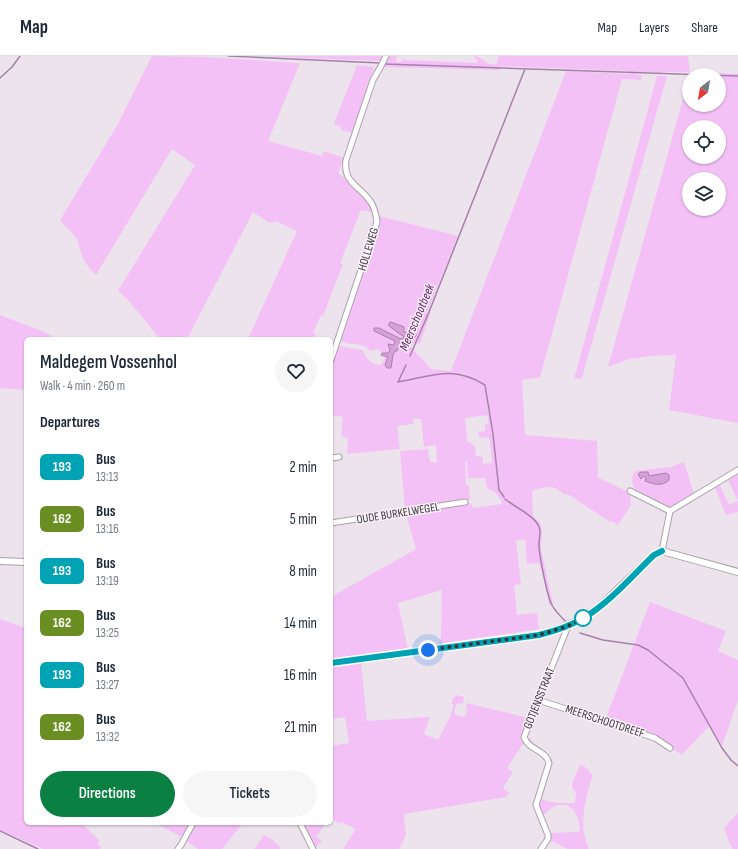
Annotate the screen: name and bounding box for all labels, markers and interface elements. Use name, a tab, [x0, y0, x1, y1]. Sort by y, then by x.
text: Map	[20, 16, 48, 39]
text: Map	[597, 19, 617, 36]
text: Layers	[639, 19, 669, 36]
text: Share	[691, 19, 718, 36]
north arrow	[682, 68, 726, 112]
map controls	[682, 68, 726, 216]
button: locate	[682, 120, 726, 164]
button: layers	[682, 172, 726, 216]
street label: HOLLEWEG	[355, 226, 382, 273]
water label: Meerschootbeek	[396, 280, 439, 353]
button: heart	[275, 350, 317, 392]
text: Maldegem Vossenhol	[40, 351, 177, 374]
text: Walk · 4 min · 260 m	[40, 378, 125, 394]
text: Departures	[40, 413, 100, 432]
text: Bus	[96, 450, 115, 469]
text: 193	[53, 458, 71, 475]
text: 2 min	[290, 458, 317, 477]
text: 13:13	[96, 469, 118, 485]
street label: OUDE BURKELWEGEL	[356, 499, 441, 527]
text: Bus	[96, 502, 115, 521]
text: 162	[53, 510, 71, 527]
text: 5 min	[290, 510, 317, 529]
text: 13:16	[96, 521, 119, 537]
text: Bus	[96, 554, 115, 573]
text: 193	[53, 562, 71, 579]
text: 8 min	[289, 562, 317, 581]
text: 13:19	[96, 573, 119, 589]
text: Bus	[96, 606, 115, 625]
unlabelled marker	[574, 609, 592, 627]
text: 162	[53, 614, 71, 631]
text: 14 min	[284, 614, 317, 633]
text: 13:25	[96, 625, 119, 641]
your location	[418, 640, 438, 660]
text: Bus	[96, 658, 115, 677]
street label: GOTJENSSTRAAT	[520, 665, 559, 731]
text: 193	[53, 666, 71, 683]
text: 16 min	[284, 666, 317, 685]
text: 13:27	[96, 677, 119, 693]
street label: MEERSCHOOTDREEF	[563, 702, 646, 741]
text: Bus	[96, 710, 115, 729]
text: 162	[53, 718, 71, 735]
text: 21 min	[284, 718, 317, 737]
text: 13:32	[96, 729, 119, 745]
button: Directions	[40, 771, 175, 817]
button: Tickets	[183, 771, 317, 817]

